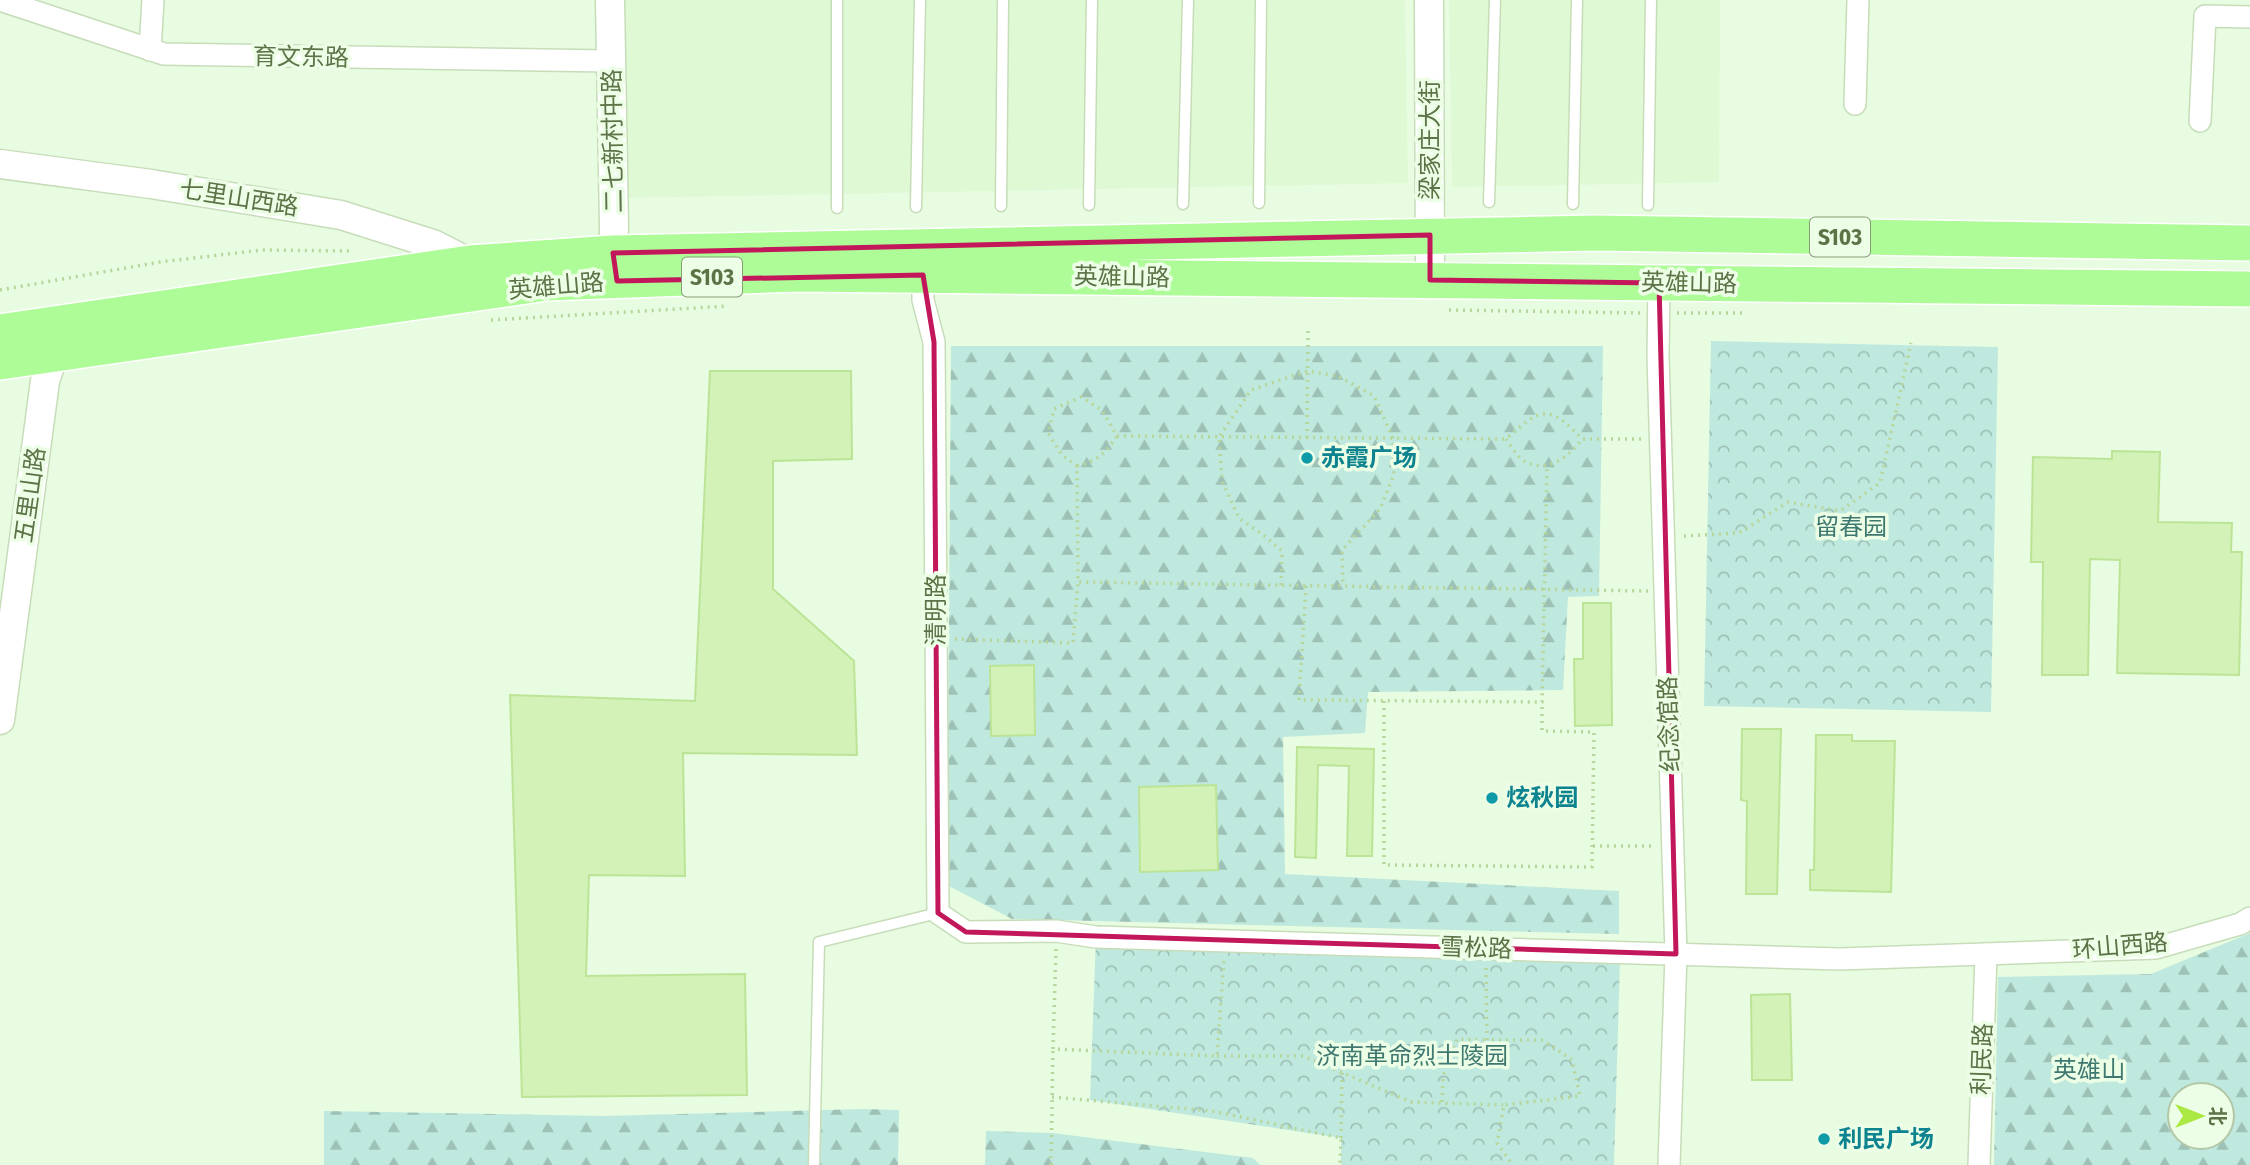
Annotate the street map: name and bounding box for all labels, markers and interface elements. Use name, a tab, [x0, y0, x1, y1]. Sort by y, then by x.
street label: 育文东路	[253, 42, 349, 72]
street label: 二七新村中路	[598, 69, 628, 213]
street label: 梁家庄大街	[1416, 80, 1444, 200]
street label: 七里山西路	[178, 175, 300, 221]
road number: S103	[1810, 218, 1870, 256]
road number: S103	[682, 258, 742, 296]
street label: 英雄山路	[1074, 262, 1170, 292]
street label: 英雄山路	[507, 268, 605, 304]
street label: 英雄山路	[1641, 268, 1737, 298]
place label: 赤霞广场	[1321, 444, 1417, 472]
street label: 五里山路	[9, 446, 51, 544]
marker: 赤霞广场	[1299, 450, 1315, 466]
park label: 留春园	[1815, 513, 1887, 541]
street label: 清明路	[922, 574, 950, 646]
street label: 纪念馆路	[1653, 676, 1685, 772]
place label: 炫秋园	[1506, 784, 1578, 812]
marker: 炫秋园	[1484, 790, 1500, 806]
street label: 环山西路	[2071, 928, 2169, 964]
street label: 雪松路	[1440, 933, 1512, 963]
street label: 利民路	[1967, 1023, 1997, 1095]
park label: 济南革命烈士陵园	[1316, 1042, 1508, 1070]
park label: 英雄山	[2053, 1056, 2125, 1084]
north arrow	[2166, 1081, 2236, 1151]
text: 北	[2206, 1106, 2229, 1126]
place label: 利民广场	[1838, 1125, 1934, 1153]
marker: 利民广场	[1816, 1131, 1832, 1147]

